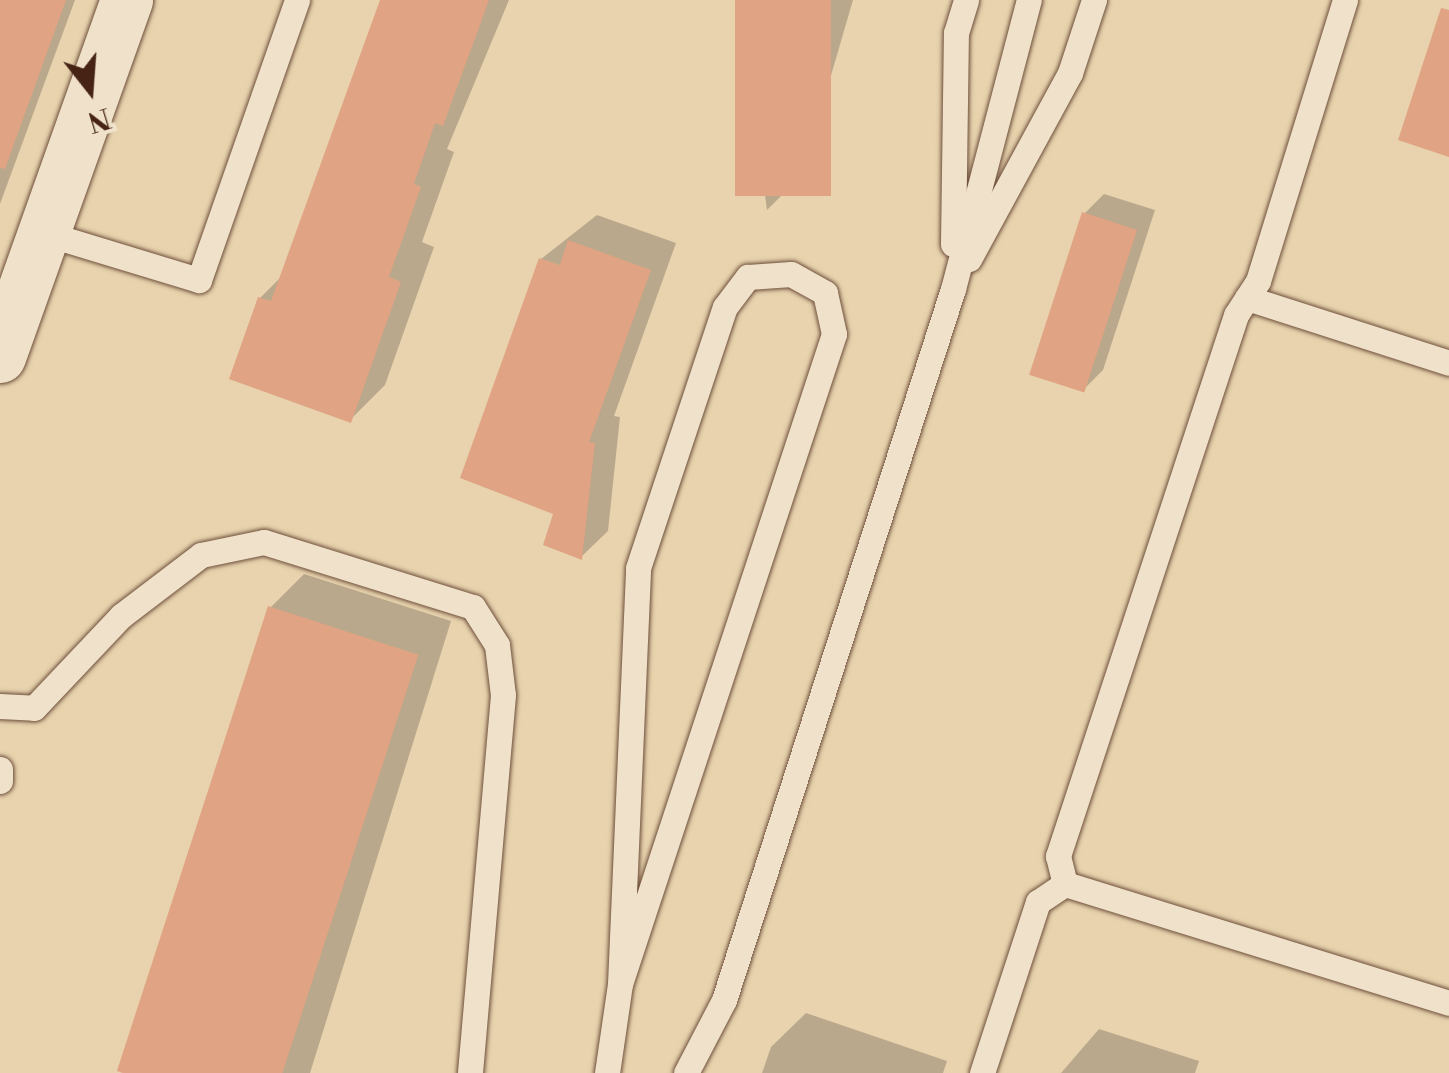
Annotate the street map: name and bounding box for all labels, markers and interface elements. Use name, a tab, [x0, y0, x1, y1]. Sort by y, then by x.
north arrow	[40, 40, 140, 140]
text: N	[83, 99, 115, 139]

